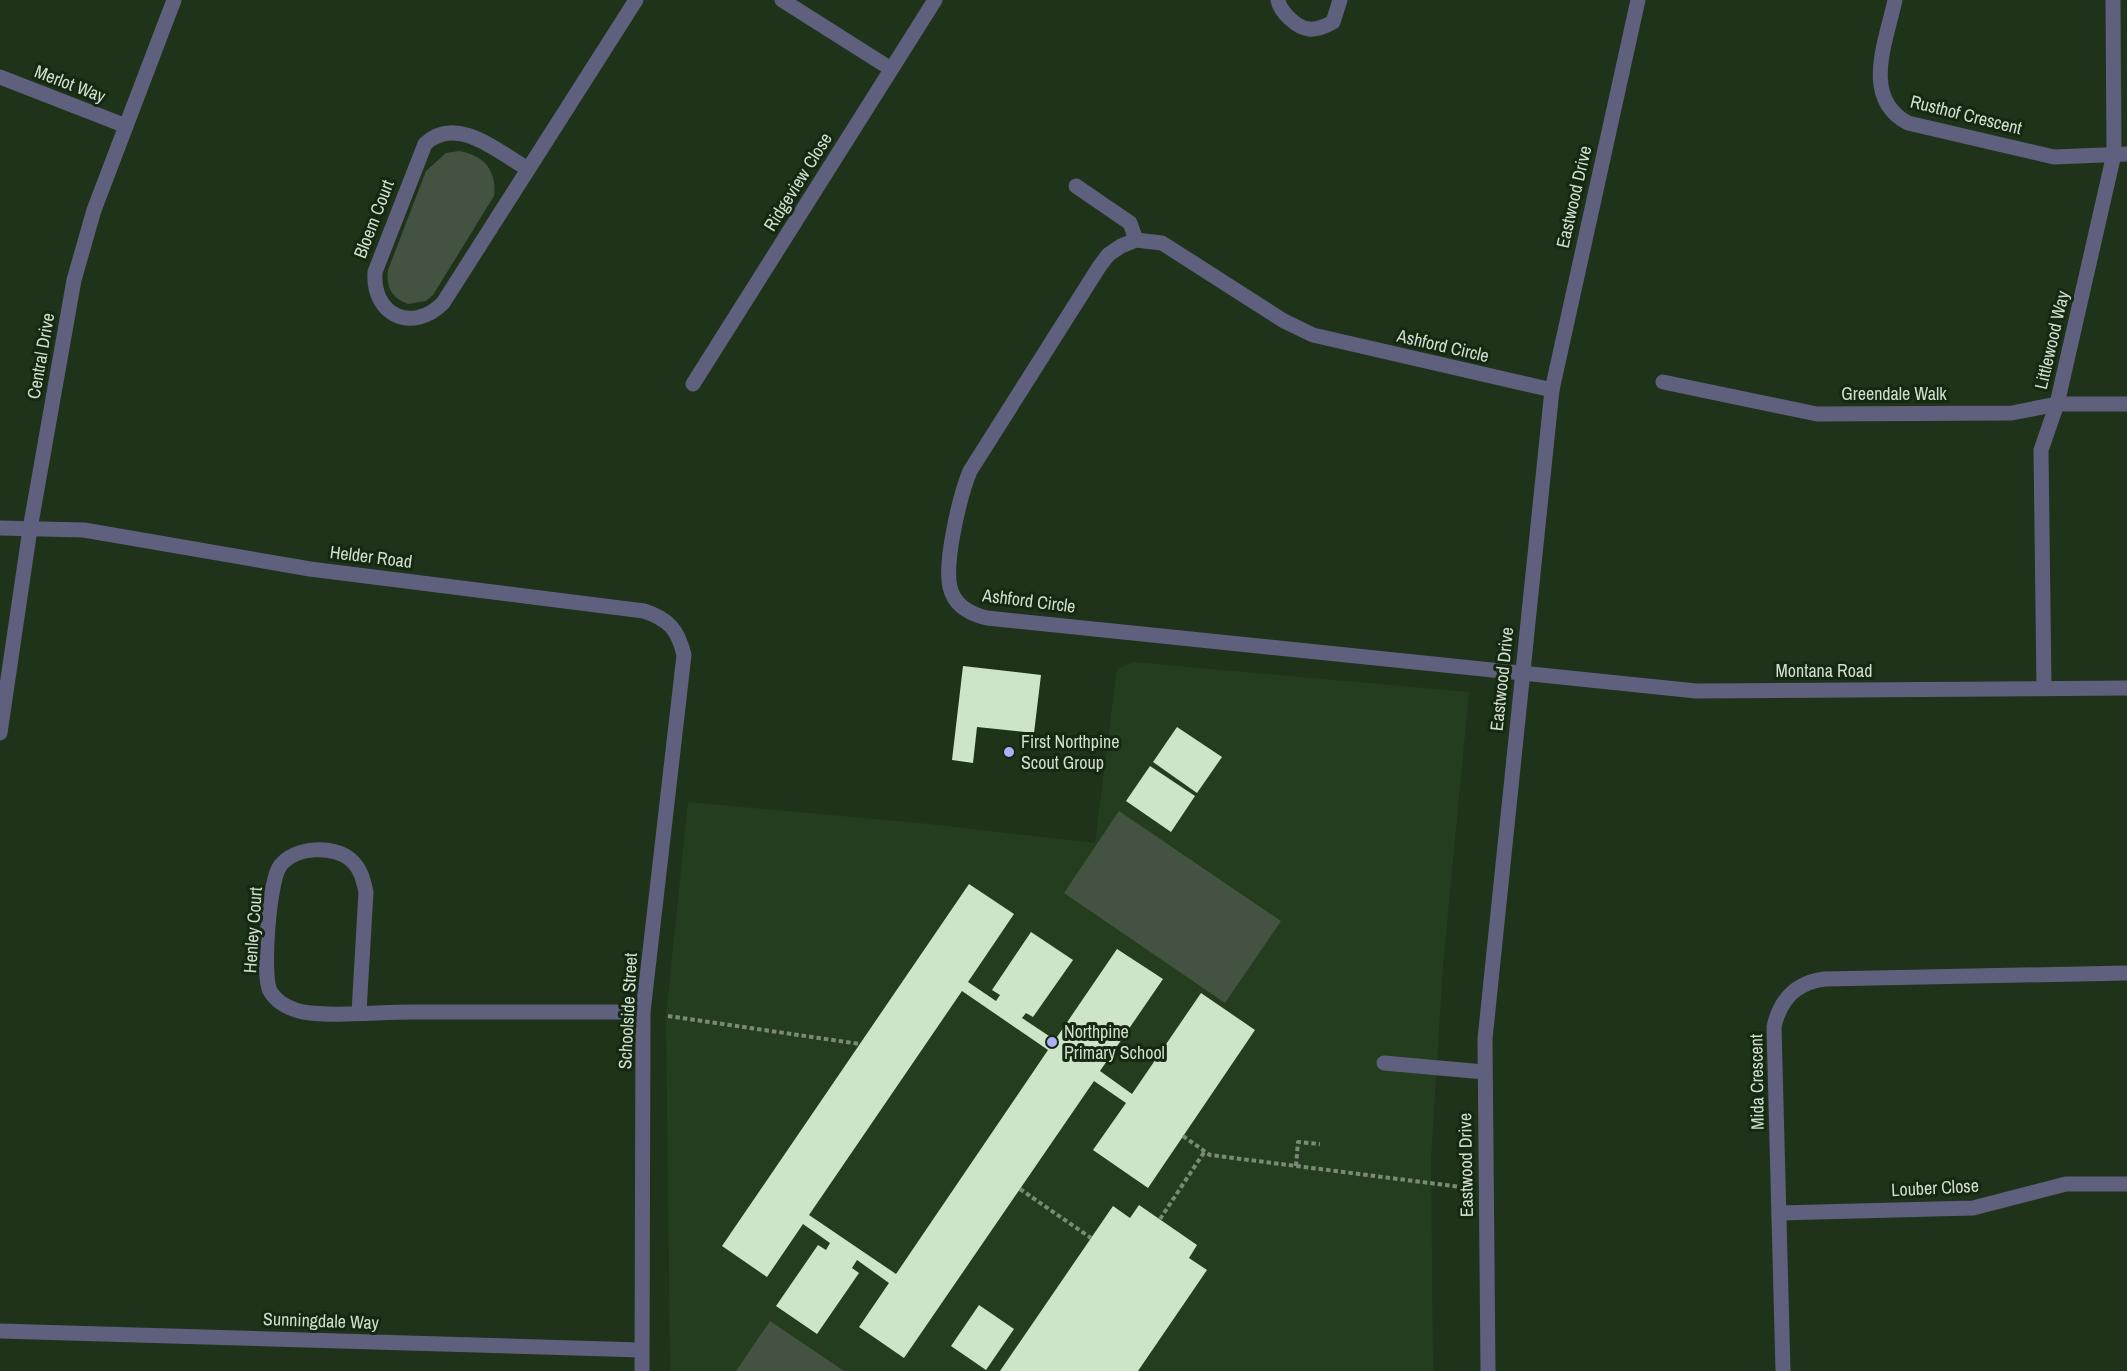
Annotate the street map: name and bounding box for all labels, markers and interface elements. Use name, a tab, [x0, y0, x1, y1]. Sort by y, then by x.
street label: Merlot Way	[31, 59, 110, 109]
street label: Rusthof Crescent	[1908, 89, 2024, 140]
street label: Ridgeview Close	[757, 128, 838, 236]
street label: Eastwood Drive	[1550, 143, 1597, 250]
street label: Bloem Court	[347, 176, 400, 262]
street label: Littlewood Way	[2028, 288, 2075, 392]
street label: Central Drive	[21, 311, 60, 401]
street label: Ashford Circle	[1394, 323, 1491, 368]
street label: Greendale Walk	[1841, 381, 1947, 406]
street label: Helder Road	[328, 539, 414, 574]
street label: Ashford Circle	[980, 582, 1077, 619]
street label: Eastwood Drive	[1484, 626, 1519, 732]
street label: Montana Road	[1776, 658, 1872, 683]
place label: First Northpine Scout Group	[1021, 729, 1119, 775]
marker: First Northpine Scout Group	[1002, 745, 1016, 759]
street label: Henley Court	[237, 886, 268, 974]
street label: Schoolside Street	[612, 952, 643, 1070]
place label: Northpine Primary School	[1064, 1019, 1165, 1065]
street label: Mida Crescent	[1743, 1034, 1770, 1130]
marker: Northpine Primary School	[1045, 1035, 1059, 1049]
street label: Eastwood Drive	[1452, 1113, 1479, 1217]
street label: Louber Close	[1890, 1173, 1979, 1202]
street label: Sunningdale Way	[263, 1306, 380, 1335]

